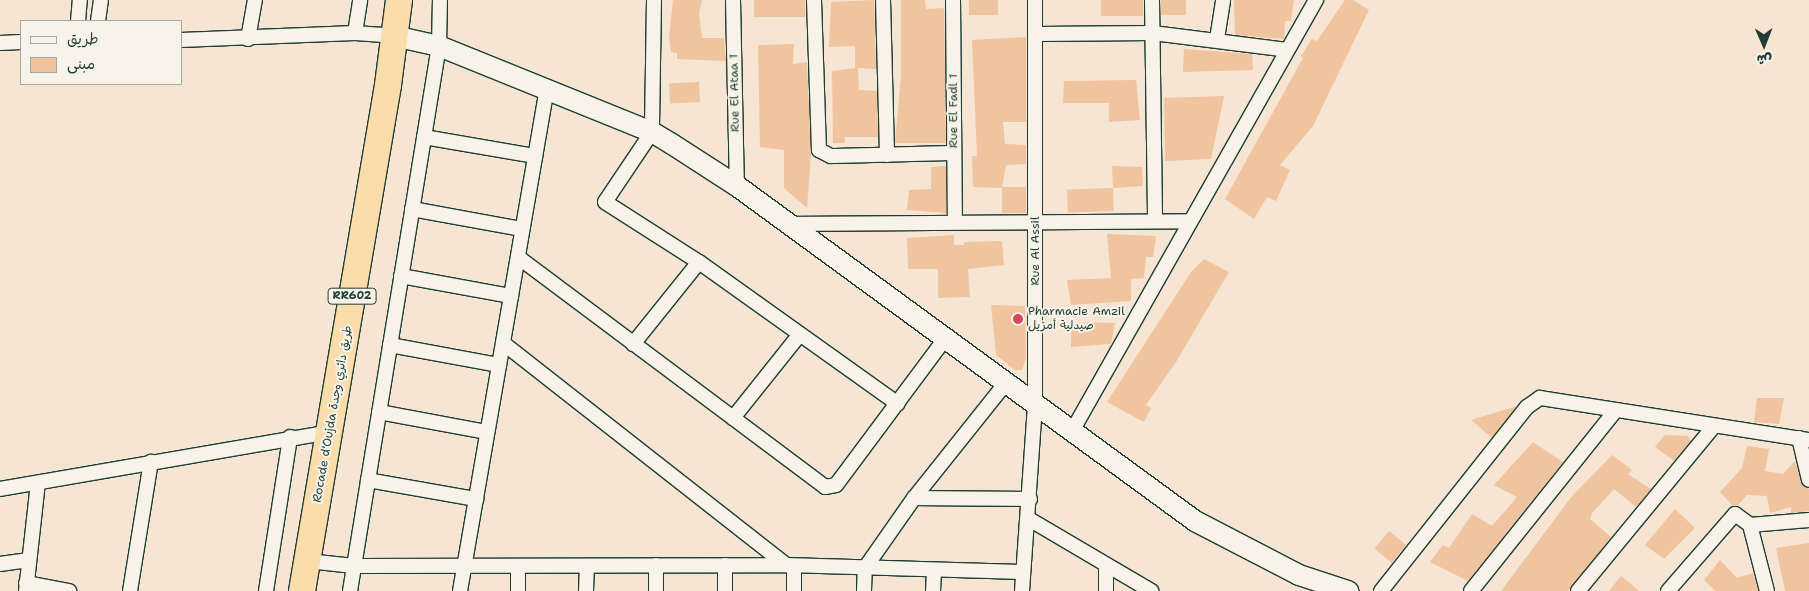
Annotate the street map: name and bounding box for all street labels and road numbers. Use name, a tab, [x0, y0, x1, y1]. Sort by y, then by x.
street label: Rue El Ataa 1	[727, 54, 743, 132]
street label: Rue El Fadl 1	[947, 74, 961, 148]
street label: Rue Al Assil	[1029, 216, 1043, 286]
road number: RR602	[327, 288, 377, 304]
street label: Rocade d'Oujda طريق دائري وجدة	[310, 324, 356, 504]

